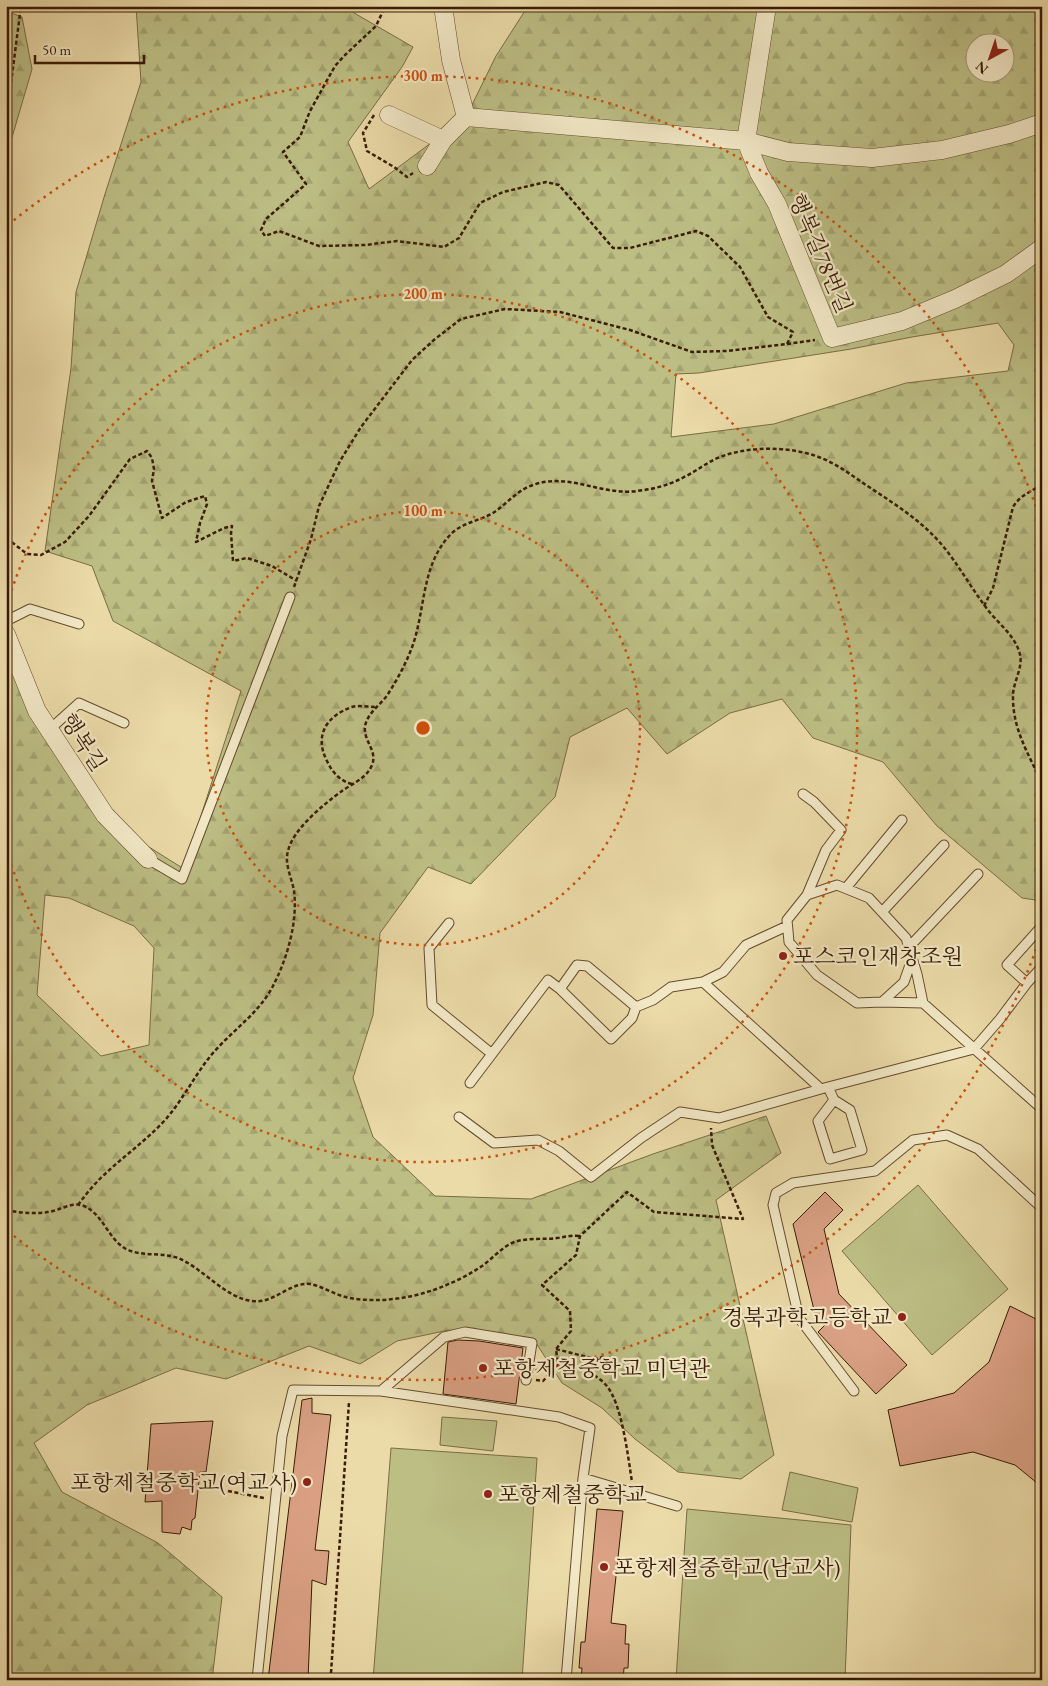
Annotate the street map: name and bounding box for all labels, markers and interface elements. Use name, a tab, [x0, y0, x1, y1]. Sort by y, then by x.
scale bar	[35, 32, 144, 64]
north arrow	[966, 32, 1016, 82]
text: 50 m	[42, 40, 71, 59]
text: N	[971, 57, 992, 78]
text: 300 m	[403, 66, 443, 85]
street label: 행복길78번길	[782, 189, 859, 317]
text: 200 m	[403, 284, 443, 303]
text: 100 m	[403, 501, 443, 520]
street label: 행복길	[54, 708, 113, 777]
centre of rings	[414, 719, 432, 737]
place label: 포스코인재창조원	[793, 942, 963, 971]
marker: 포스코인재창조원	[777, 950, 789, 962]
place label: 경북과학고등학교	[722, 1303, 892, 1332]
marker: 경북과학고등학교	[896, 1311, 908, 1323]
place label: 포항제철중학교 미덕관	[493, 1354, 711, 1383]
marker: 포항제철중학교 미덕관	[477, 1362, 489, 1374]
place label: 포항제철중학교(여교사)	[71, 1468, 297, 1497]
marker: 포항제철중학교(여교사)	[301, 1476, 313, 1488]
place label: 포항제철중학교	[498, 1480, 647, 1509]
marker: 포항제철중학교	[482, 1488, 494, 1500]
place label: 포항제철중학교(남교사)	[614, 1553, 840, 1582]
marker: 포항제철중학교(남교사)	[598, 1561, 610, 1573]

